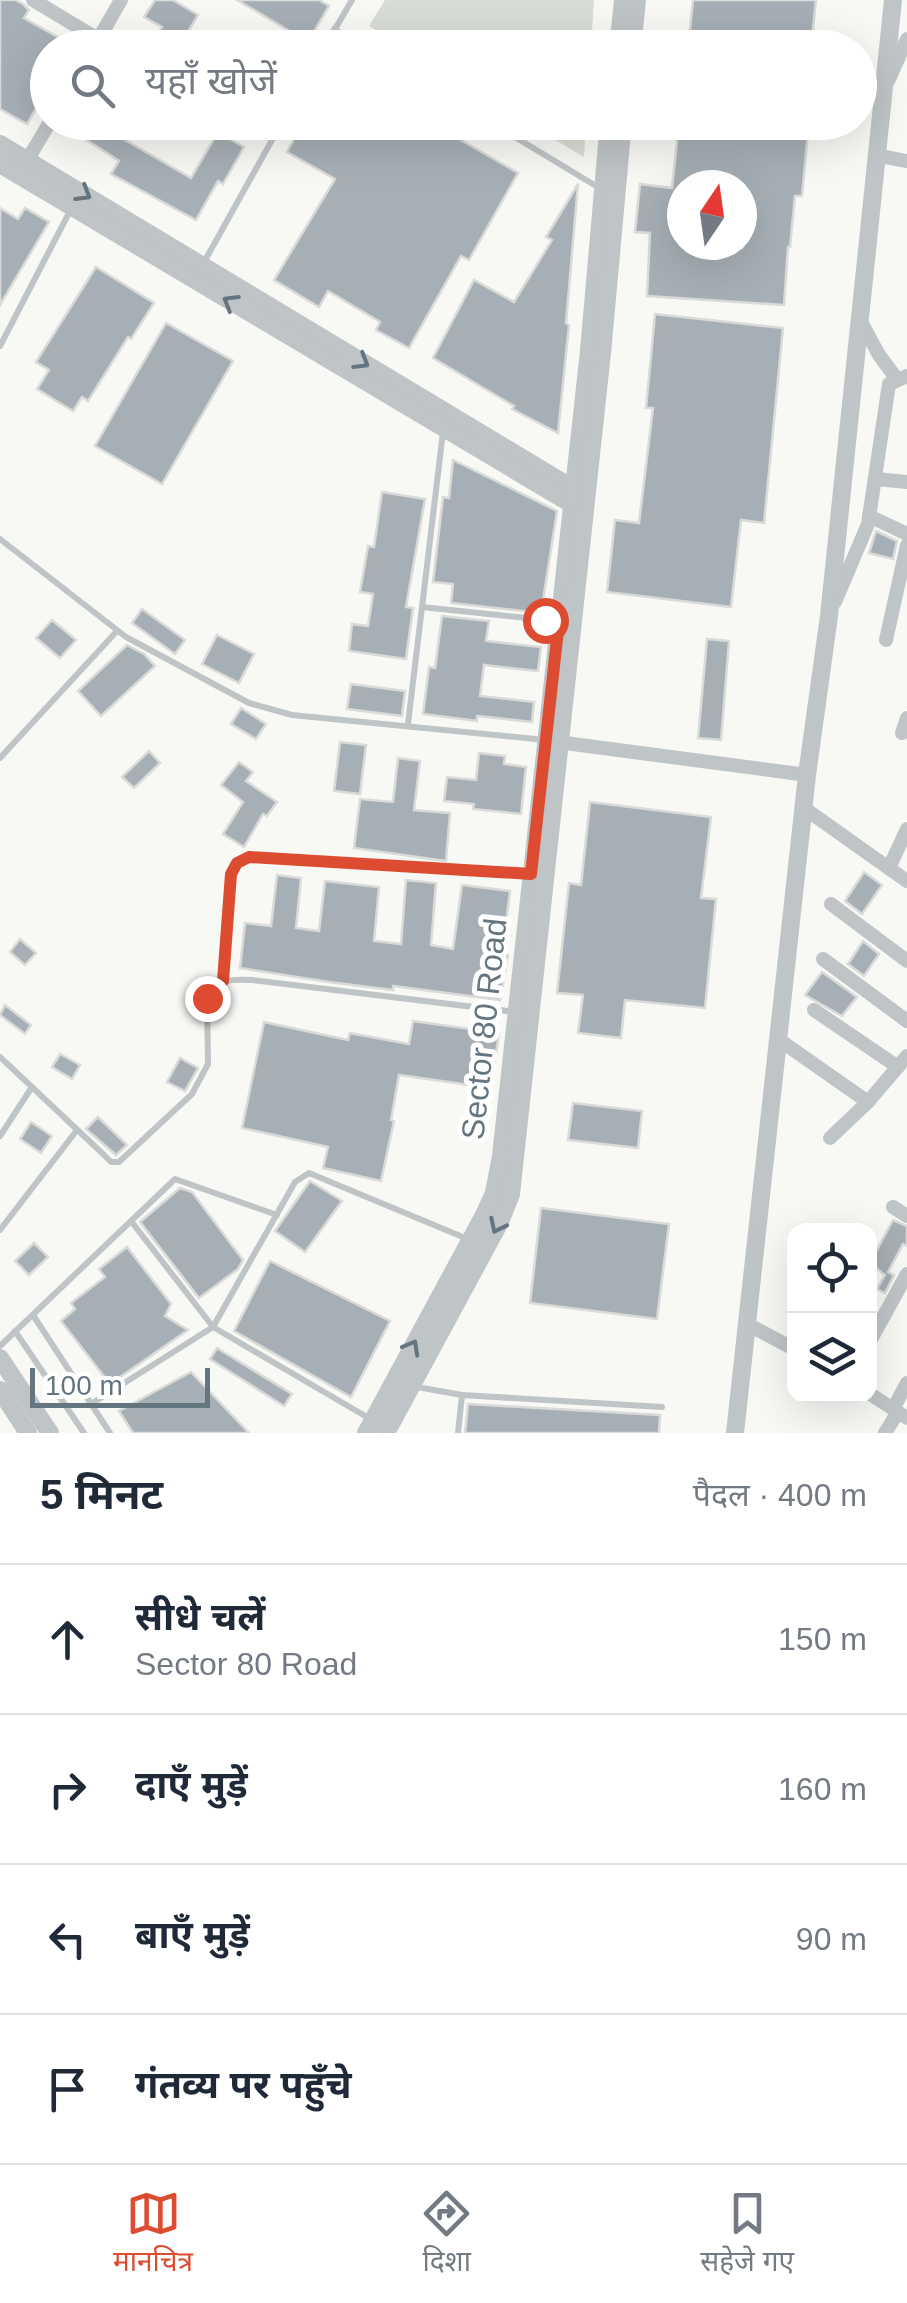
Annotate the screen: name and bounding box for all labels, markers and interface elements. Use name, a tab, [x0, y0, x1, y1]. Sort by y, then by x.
search box	[30, 30, 877, 140]
icon: search	[65, 58, 120, 113]
text: यहाँ खोजें	[145, 60, 277, 102]
north arrow	[667, 170, 757, 260]
one-way arrow	[73, 182, 91, 201]
one-way arrow	[223, 295, 241, 314]
one-way arrow	[351, 350, 369, 369]
route start	[523, 598, 569, 644]
street label: Sector 80 Road	[454, 917, 514, 1141]
route end	[185, 976, 231, 1022]
one-way arrow	[490, 1216, 510, 1234]
map controls	[787, 1223, 877, 1403]
button: locate	[787, 1223, 877, 1313]
button: layers	[787, 1313, 877, 1403]
one-way arrow	[400, 1340, 420, 1358]
scale bar	[30, 1363, 210, 1408]
text: 100 m	[45, 1370, 123, 1401]
text: 5 मिनट	[40, 1471, 163, 1518]
text: पैदल · 400 m	[693, 1477, 867, 1513]
text: सीधे चलें	[135, 1596, 265, 1638]
icon: ahead	[40, 1612, 95, 1667]
text: 150 m	[778, 1621, 867, 1657]
text: Sector 80 Road	[135, 1646, 357, 1682]
icon: right	[40, 1762, 95, 1817]
text: दाएँ मुड़ें	[135, 1764, 248, 1806]
text: 160 m	[778, 1771, 867, 1807]
icon: left	[40, 1912, 95, 1967]
text: बाएँ मुड़ें	[135, 1914, 250, 1956]
text: 90 m	[796, 1921, 867, 1957]
icon: arrive	[40, 2062, 95, 2117]
text: गंतव्य पर पहुँचे	[135, 2064, 351, 2106]
tab: मानचित्र	[113, 2186, 193, 2282]
tab: दिशा	[419, 2186, 474, 2282]
tab: सहेजे गए	[700, 2186, 794, 2282]

